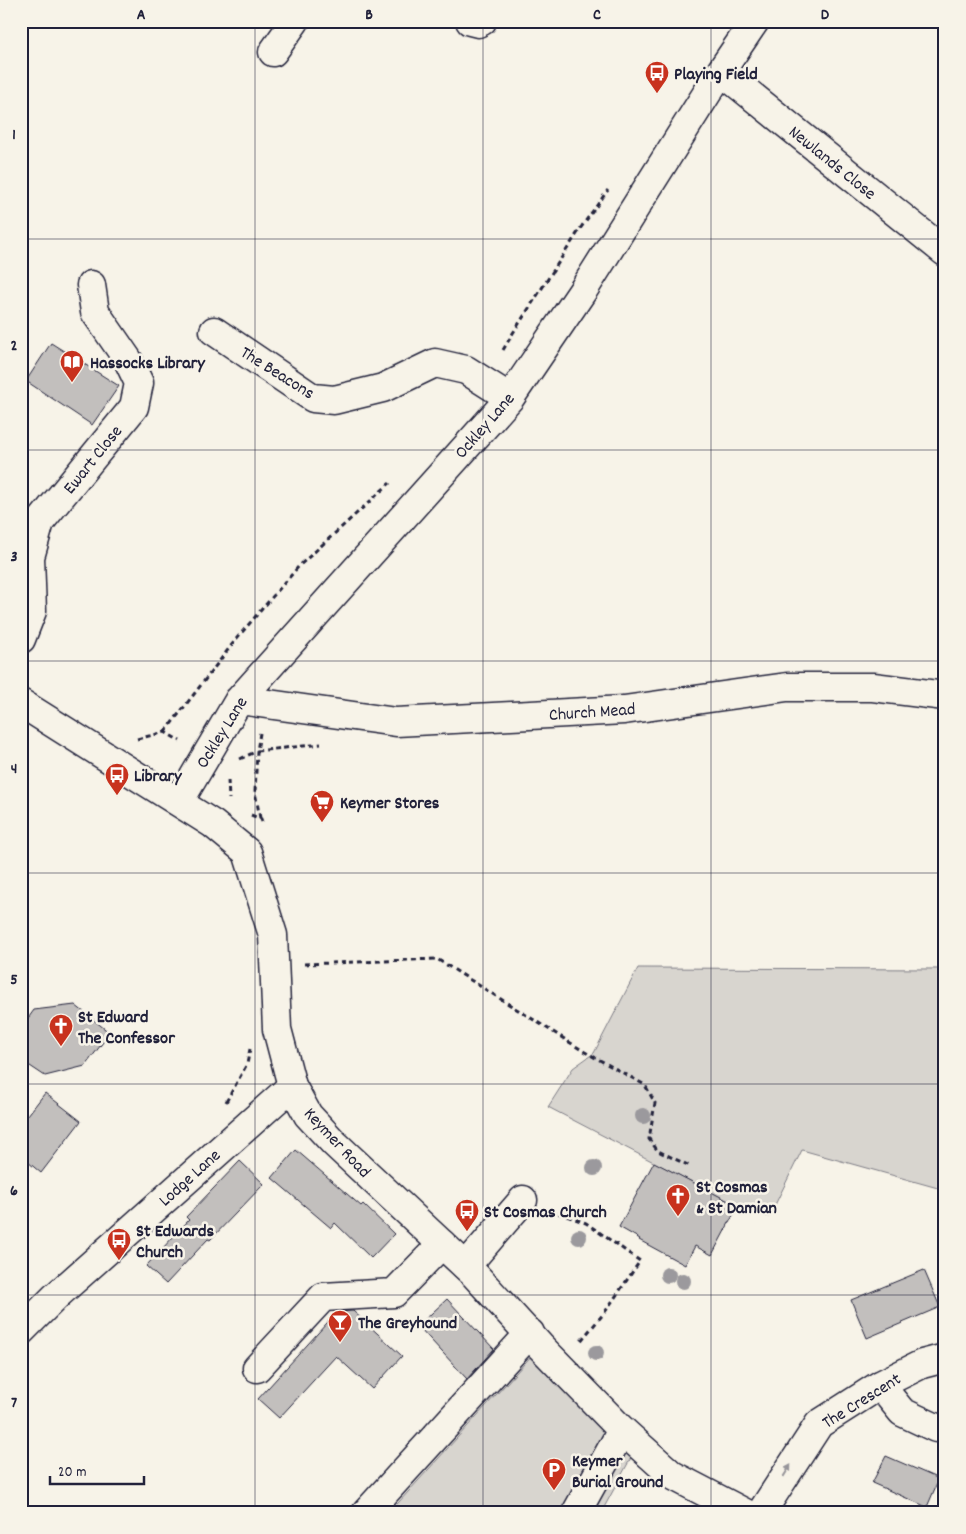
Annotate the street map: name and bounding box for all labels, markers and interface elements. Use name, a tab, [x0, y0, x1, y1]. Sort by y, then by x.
text: A	[137, 4, 146, 27]
text: B	[365, 4, 373, 27]
text: C	[593, 4, 601, 27]
text: D	[821, 4, 830, 27]
bus stop icon: Playing Field	[644, 60, 670, 94]
place label: Playing Field	[674, 63, 758, 88]
street label: Newlands Close	[782, 121, 881, 207]
text: 1	[12, 124, 16, 147]
text: 2	[11, 335, 18, 358]
street label: The Beacons	[235, 341, 319, 407]
library icon: Hassocks Library	[59, 349, 85, 383]
place label: Hassocks Library	[90, 352, 205, 377]
street label: Ockley Lane	[450, 388, 522, 465]
street label: Ewart Close	[58, 421, 130, 500]
text: 3	[10, 546, 18, 569]
street label: Ockley Lane	[191, 692, 255, 774]
street label: Church Mead	[548, 698, 636, 729]
text: 4	[11, 758, 17, 781]
bus stop icon: Library	[104, 762, 130, 796]
place label: Library	[134, 765, 182, 790]
supermarket icon: Keymer Stores	[309, 789, 335, 823]
place label: Keymer Stores	[340, 792, 440, 817]
text: 5	[10, 969, 18, 992]
place label: St Edward The Confessor	[78, 1006, 175, 1052]
church icon: St Edward The Confessor	[48, 1013, 74, 1047]
street label: Keymer Road	[297, 1103, 375, 1185]
street label: Lodge Lane	[154, 1144, 227, 1214]
place label: St Cosmas & St Damian	[696, 1176, 777, 1222]
text: 6	[10, 1180, 18, 1203]
church icon: St Cosmas & St Damian	[665, 1183, 691, 1217]
bus stop icon: St Cosmas Church	[454, 1198, 480, 1232]
place label: St Cosmas Church	[484, 1201, 607, 1226]
place label: St Edwards Church	[136, 1220, 214, 1266]
bus stop icon: St Edwards Church	[106, 1227, 132, 1261]
bar icon: The Greyhound	[327, 1309, 353, 1343]
place label: The Greyhound	[358, 1312, 457, 1337]
street label: The Crescent	[818, 1368, 907, 1436]
text: 7	[11, 1392, 17, 1415]
place label: Keymer Burial Ground	[572, 1450, 663, 1496]
scale bar	[50, 1454, 144, 1486]
parking icon: Keymer Burial Ground	[541, 1457, 567, 1491]
text: 20 m	[58, 1462, 86, 1484]
one-way arrow	[782, 1465, 792, 1478]

